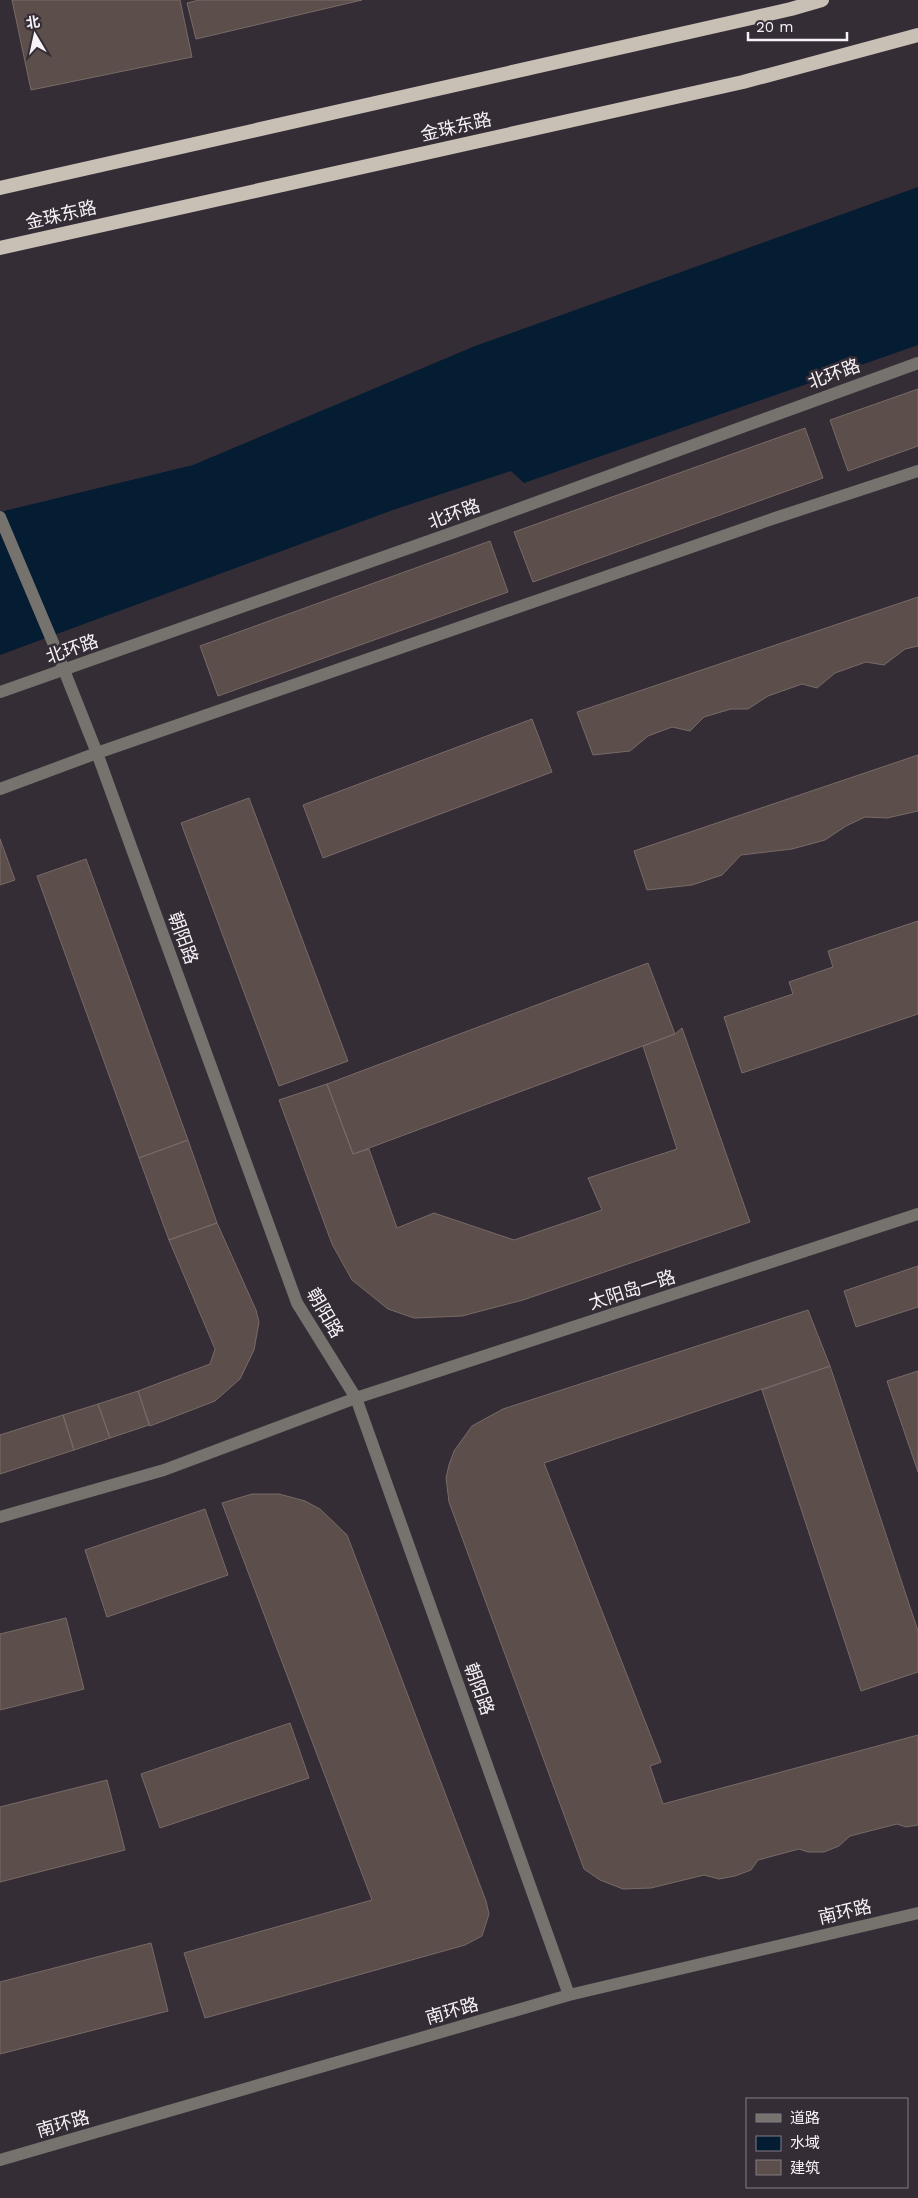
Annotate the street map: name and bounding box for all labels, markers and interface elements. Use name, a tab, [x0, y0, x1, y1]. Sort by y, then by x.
north arrow	[10, 10, 60, 60]
scale bar	[748, 10, 847, 42]
text: 北	[25, 13, 41, 31]
text: 20 m	[756, 18, 794, 36]
street label: 金珠东路	[418, 108, 493, 145]
street label: 金珠东路	[23, 196, 98, 233]
street label: 北环路	[805, 354, 863, 393]
street label: 北环路	[425, 494, 483, 533]
street label: 北环路	[43, 630, 101, 667]
street label: 朝阳路	[164, 909, 203, 967]
street label: 太阳岛一路	[586, 1266, 678, 1313]
street label: 朝阳路	[303, 1284, 348, 1341]
street label: 朝阳路	[460, 1660, 499, 1718]
street label: 南环路	[816, 1895, 874, 1928]
street label: 南环路	[423, 1993, 481, 2028]
legend	[746, 2098, 908, 2188]
street label: 南环路	[34, 2106, 92, 2141]
text: 道路	[790, 2109, 820, 2127]
text: 水域	[790, 2134, 820, 2152]
text: 建筑	[790, 2159, 820, 2177]

